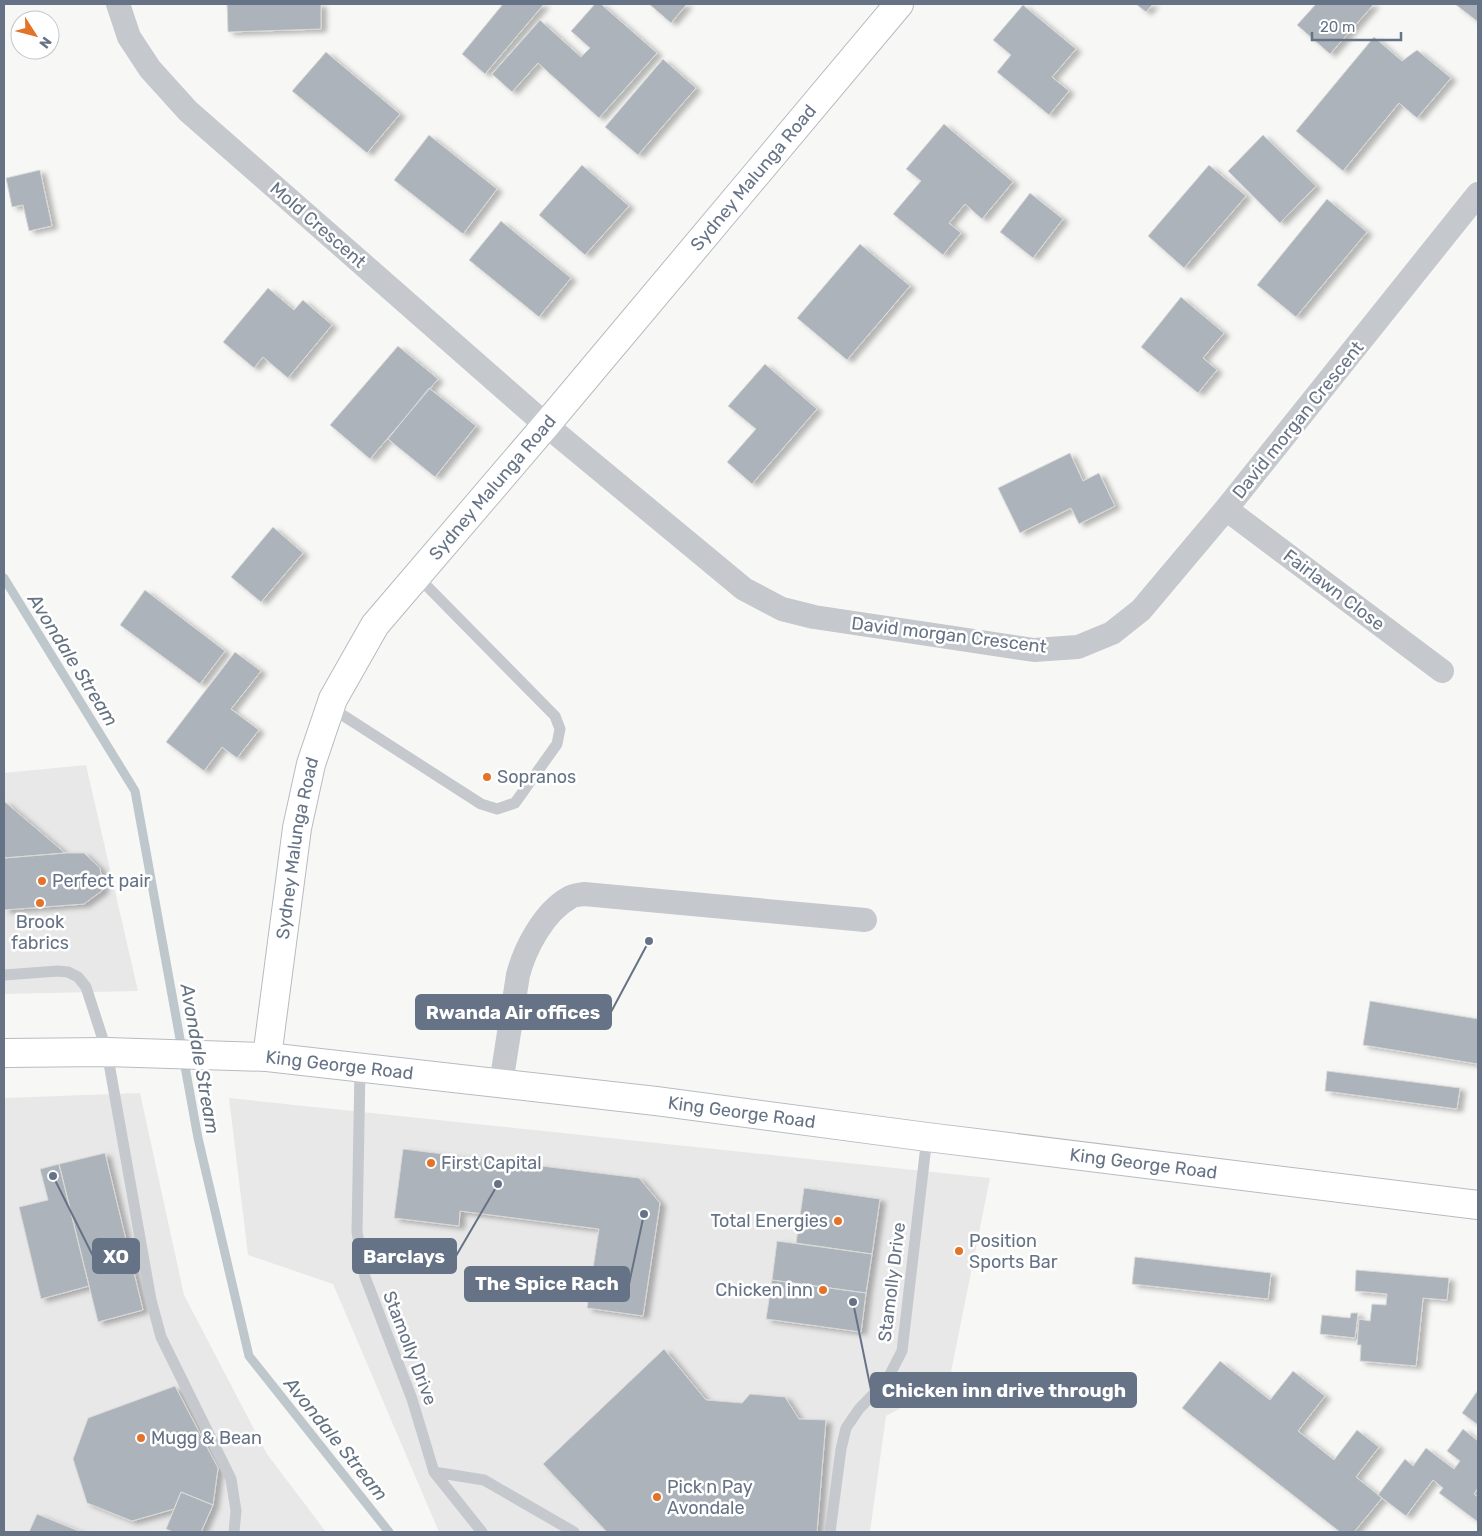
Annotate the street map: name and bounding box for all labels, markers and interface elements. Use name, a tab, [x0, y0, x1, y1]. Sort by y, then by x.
north arrow	[10, 10, 60, 60]
scale bar	[1312, 10, 1401, 42]
text: 20 m	[1320, 18, 1355, 36]
text: N	[35, 33, 55, 51]
street label: Sydney Malunga Road	[686, 100, 821, 255]
street label: Mold Crescent	[266, 177, 370, 273]
street label: David morgan Crescent	[1228, 337, 1368, 503]
street label: Sydney Malunga Road	[424, 410, 561, 565]
street label: Fairlawn Close	[1279, 545, 1389, 635]
water label: Avondale Stream	[22, 589, 123, 731]
street label: David morgan Crescent	[850, 612, 1048, 658]
street label: Sydney Malunga Road	[272, 754, 324, 941]
place label: Sopranos	[497, 766, 576, 788]
marker: Sopranos	[481, 771, 493, 783]
place label: Perfect pair	[52, 870, 151, 892]
marker: Perfect pair	[36, 875, 48, 887]
marker: Brook fabrics	[34, 897, 46, 909]
place label: Brook fabrics	[11, 911, 69, 954]
water label: Avondale Stream	[175, 981, 225, 1136]
callout: Rwanda Air offices	[416, 995, 611, 1029]
text: Rwanda Air offices	[426, 1001, 600, 1024]
street label: King George Road	[264, 1046, 415, 1084]
street label: King George Road	[667, 1092, 817, 1133]
street label: King George Road	[1068, 1144, 1218, 1184]
place label: First Capital	[441, 1152, 542, 1174]
marker: First Capital	[425, 1157, 437, 1169]
place label: Total Energies	[710, 1210, 828, 1232]
marker: Total Energies	[832, 1215, 844, 1227]
street label: Stamolly Drive	[874, 1221, 910, 1343]
place label: Position Sports Bar	[969, 1230, 1058, 1273]
callout: XO	[93, 1239, 139, 1273]
callout: Barclays	[353, 1239, 456, 1273]
text: XO	[103, 1245, 129, 1268]
text: Barclays	[363, 1245, 445, 1268]
marker: Position Sports Bar	[953, 1245, 965, 1257]
callout: The Spice Rach	[465, 1267, 629, 1301]
text: The Spice Rach	[475, 1272, 619, 1295]
place label: Chicken inn	[715, 1279, 813, 1301]
marker: Chicken inn	[817, 1284, 829, 1296]
street label: Stamolly Drive	[378, 1288, 442, 1408]
water label: Avondale Stream	[279, 1372, 393, 1505]
callout: Chicken inn drive through	[871, 1373, 1136, 1407]
text: Chicken inn drive through	[882, 1379, 1126, 1402]
place label: Mugg & Bean	[151, 1427, 262, 1449]
marker: Mugg & Bean	[135, 1432, 147, 1444]
place label: Pick n Pay Avondale	[667, 1476, 753, 1519]
marker: Pick n Pay Avondale	[651, 1491, 663, 1503]

